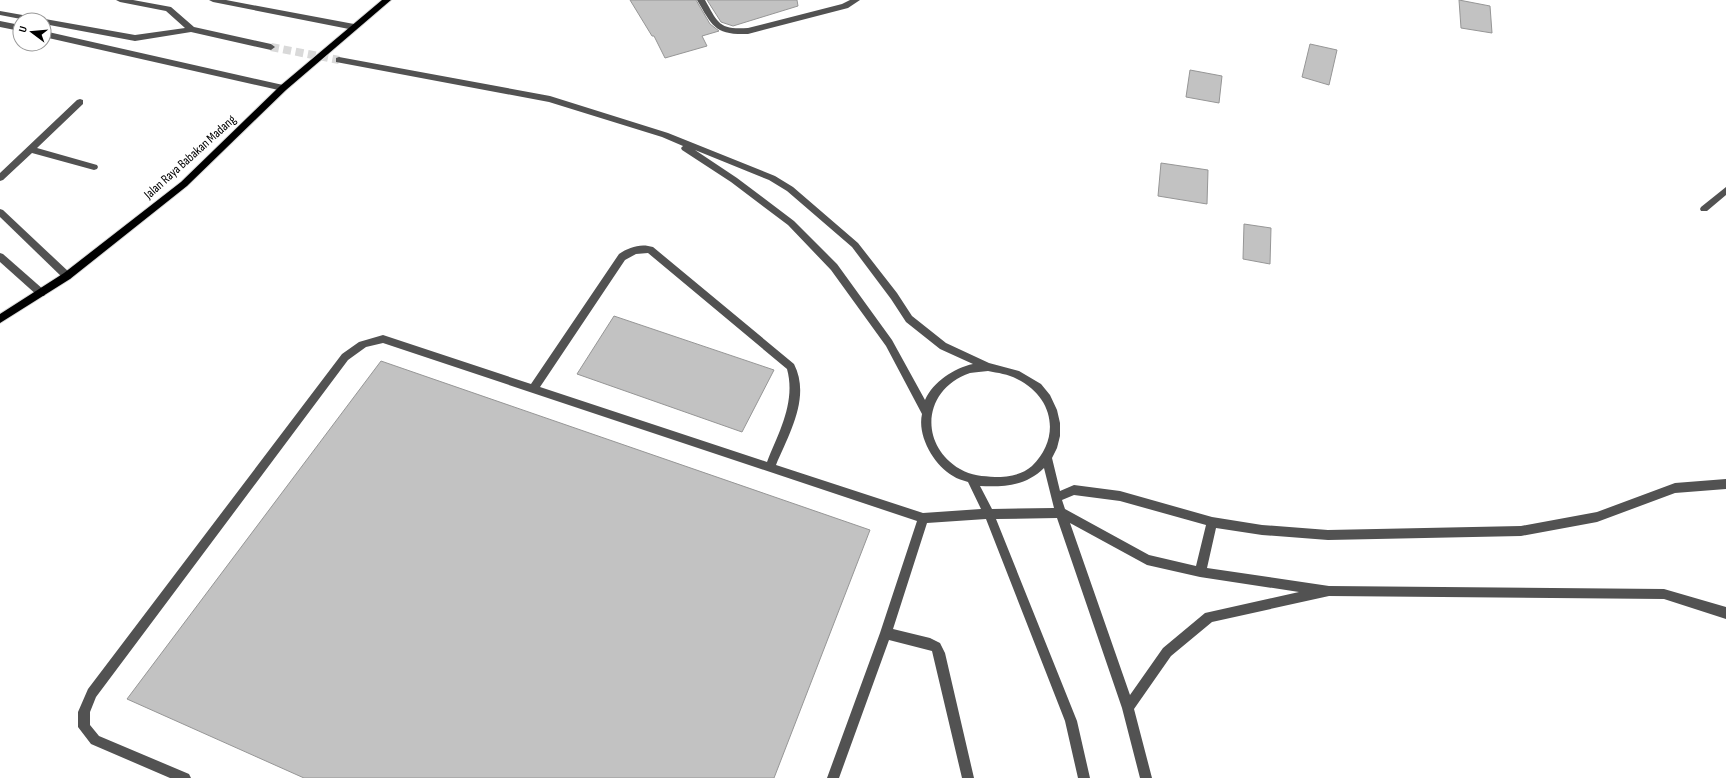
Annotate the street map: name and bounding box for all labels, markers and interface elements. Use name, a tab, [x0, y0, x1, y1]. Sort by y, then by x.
north arrow	[12, 12, 52, 52]
text: U	[16, 25, 30, 34]
street label: Jalan Raya Babakan Madang	[140, 112, 239, 203]

